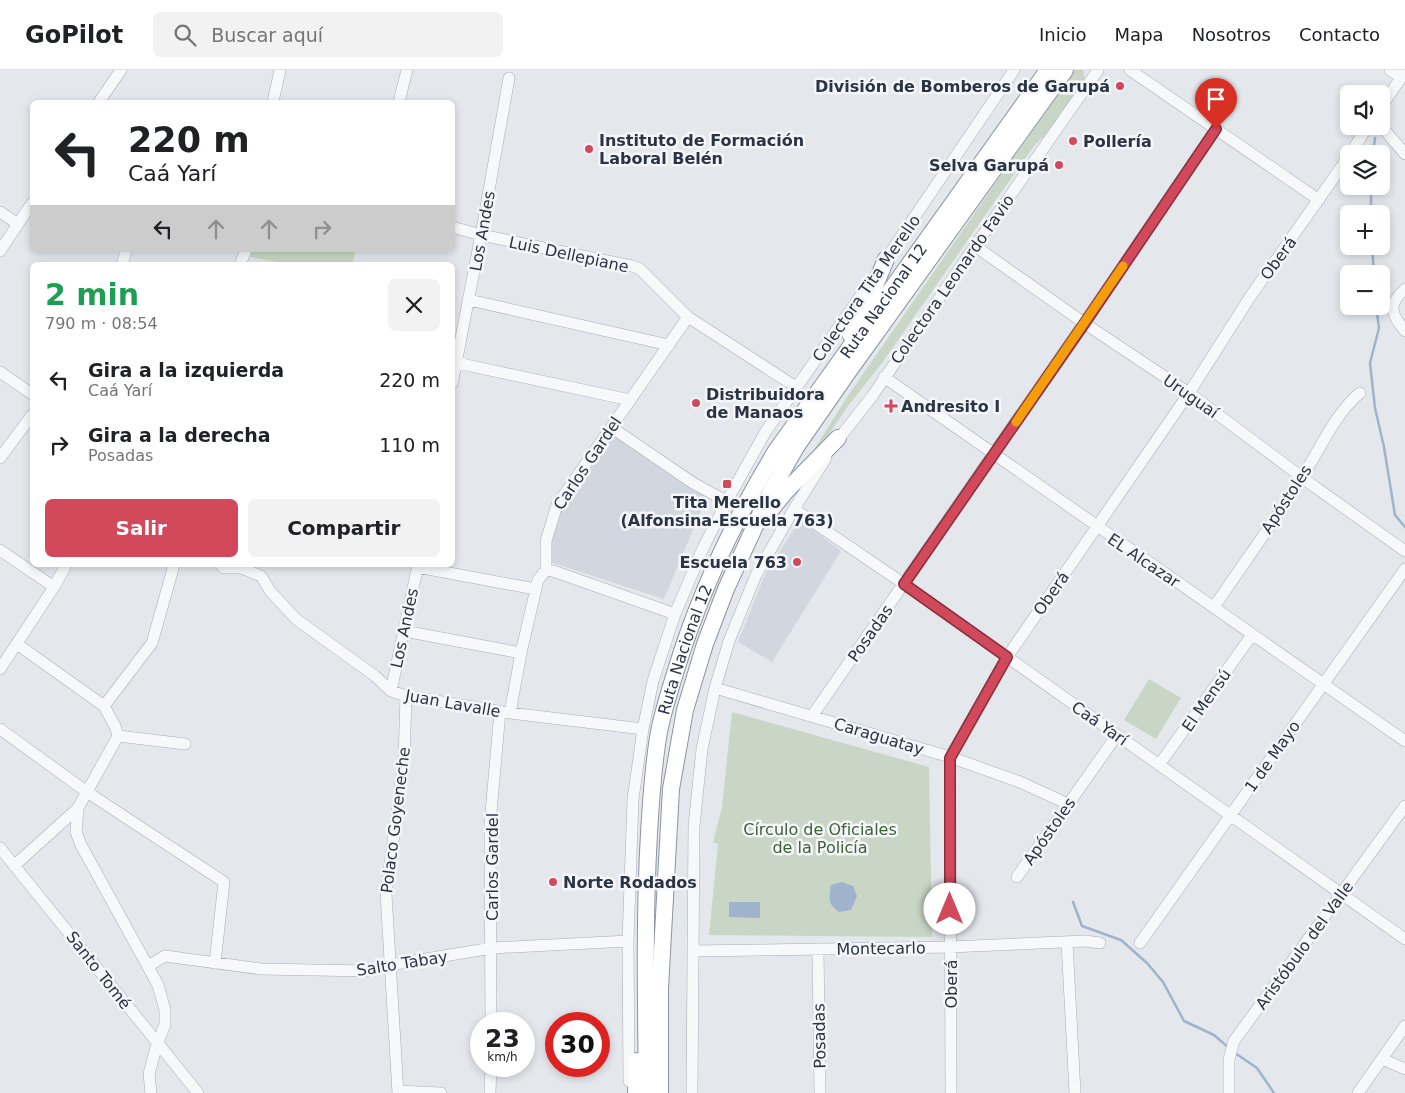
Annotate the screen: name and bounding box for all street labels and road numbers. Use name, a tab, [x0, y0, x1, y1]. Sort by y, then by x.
street label: Los Andes	[466, 189, 499, 273]
street label: Colectora Leonardo Favio	[887, 191, 1018, 368]
street label: Colectora Tita Merello	[808, 211, 924, 365]
street label: Luis Dellepiane	[507, 233, 631, 276]
street label: Oberá	[1256, 233, 1300, 284]
street label: Ruta Nacional 12	[836, 240, 931, 362]
street label: Uruguaí	[1159, 371, 1222, 423]
street label: Carlos Gardel	[549, 413, 626, 513]
street label: Apóstoles	[1257, 461, 1316, 537]
street label: EL Alcazar	[1104, 529, 1184, 592]
street label: Oberá	[1030, 568, 1073, 619]
street label: Ruta Nacional 12	[654, 582, 716, 717]
street label: Los Andes	[387, 586, 422, 670]
street label: Posadas	[844, 601, 897, 665]
street label: El Mensú	[1178, 665, 1235, 735]
street label: Juan Lavalle	[403, 686, 502, 721]
street label: Caá Yarí	[1068, 697, 1132, 750]
street label: Caraguatay	[832, 714, 926, 759]
street label: 1 de Mayo	[1241, 717, 1304, 796]
street label: Polaco Goyeneche	[377, 746, 414, 894]
street label: Apóstoles	[1019, 794, 1080, 869]
street label: Carlos Gardel	[483, 813, 502, 921]
street label: Aristóbulo del Valle	[1252, 878, 1357, 1013]
street label: Santo Tomé	[62, 928, 135, 1013]
street label: Montecarlo	[836, 938, 926, 959]
street label: Salto Tabay	[355, 947, 449, 980]
street label: Oberá	[942, 960, 961, 1008]
street label: Posadas	[809, 1003, 830, 1069]

